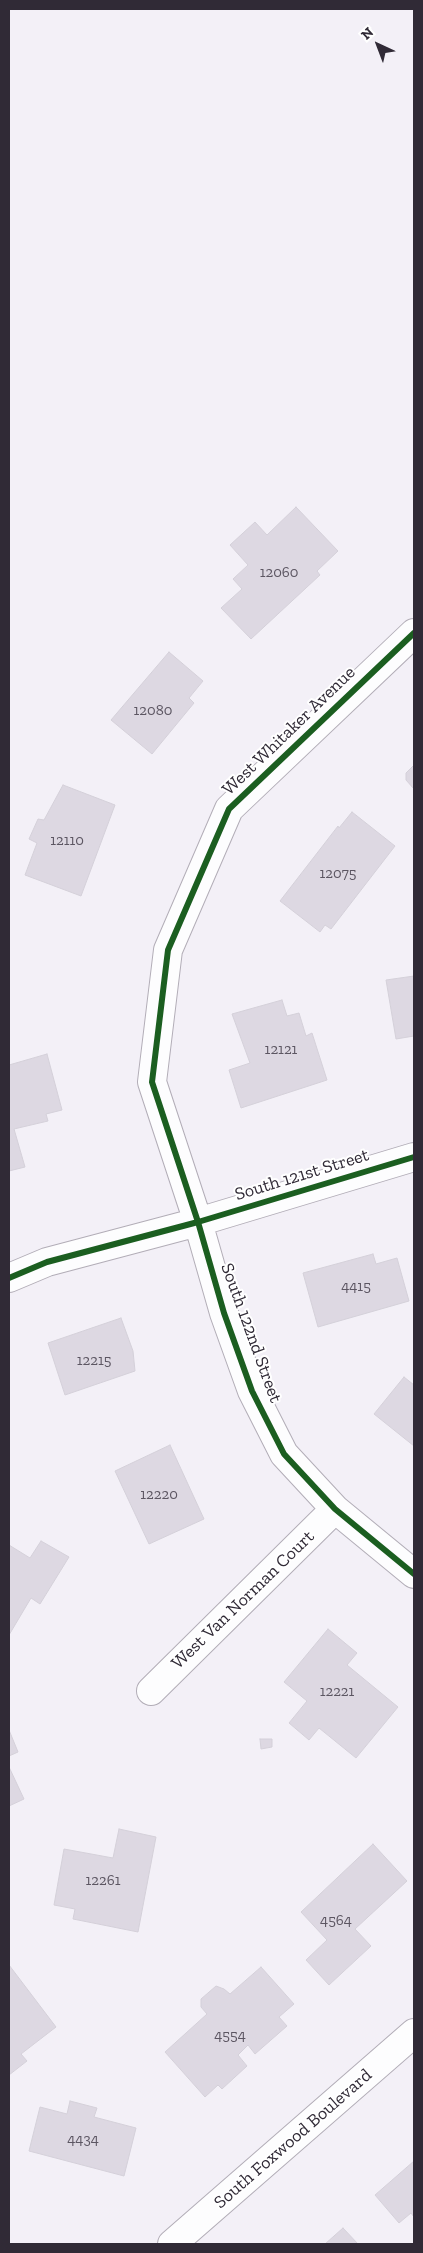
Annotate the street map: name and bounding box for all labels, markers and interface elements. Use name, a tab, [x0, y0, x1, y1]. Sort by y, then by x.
north arrow	[353, 20, 403, 70]
text: N	[358, 24, 377, 44]
house number: 12060	[260, 564, 298, 582]
street label: West Whitaker Avenue	[218, 662, 360, 800]
house number: 12080	[134, 702, 172, 720]
house number: 12110	[50, 832, 84, 850]
house number: 12075	[320, 865, 356, 883]
house number: 12121	[265, 1041, 297, 1059]
street label: South 121st Street	[232, 1144, 372, 1206]
street label: South 122nd Street	[216, 1260, 286, 1406]
house number: 4415	[341, 1278, 371, 1296]
house number: 12215	[77, 1352, 111, 1370]
house number: 12220	[140, 1486, 178, 1504]
street label: West Van Norman Court	[167, 1526, 319, 1674]
house number: 12221	[320, 1683, 354, 1701]
house number: 12261	[86, 1872, 120, 1890]
house number: 4564	[320, 1912, 352, 1930]
house number: 4554	[214, 2027, 246, 2045]
street label: South Foxwood Boulevard	[210, 2065, 376, 2213]
house number: 4434	[67, 2131, 99, 2149]

